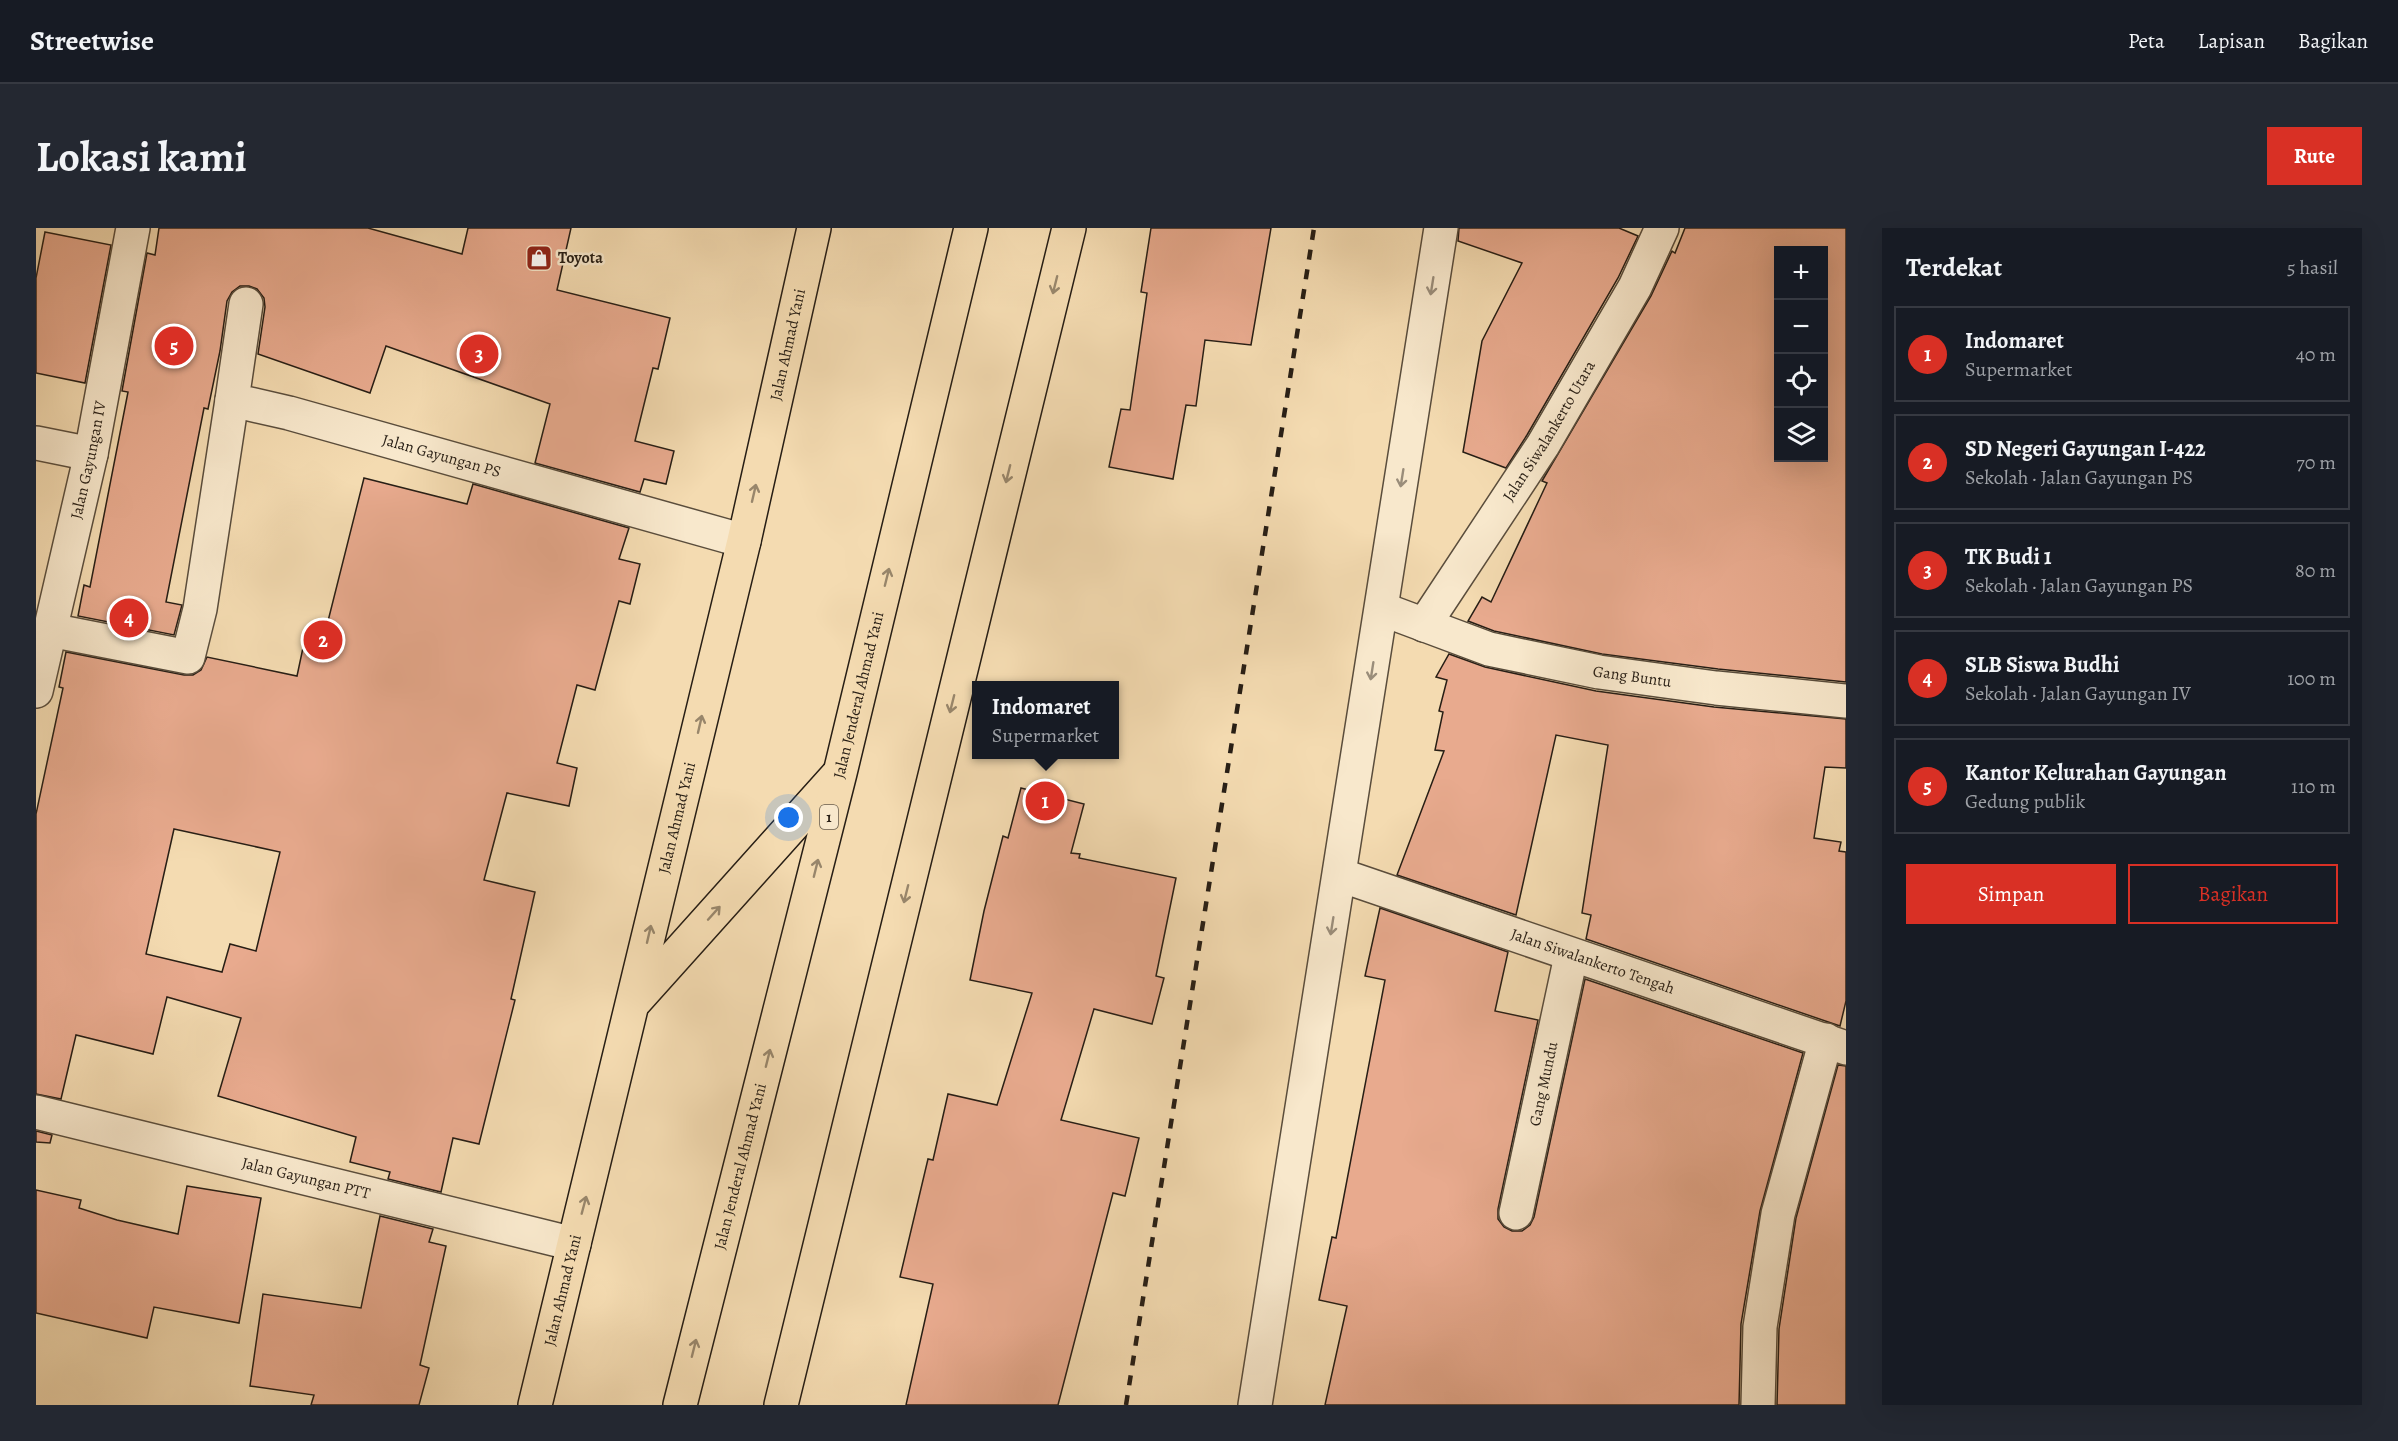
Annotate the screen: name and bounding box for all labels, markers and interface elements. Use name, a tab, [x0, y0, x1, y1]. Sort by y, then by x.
text: Streetwise	[30, 22, 154, 60]
text: Peta	[2128, 27, 2165, 55]
text: Lapisan	[2198, 27, 2265, 55]
text: Bagikan	[2298, 27, 2368, 55]
button: Rute	[2267, 127, 2362, 185]
text: Lokasi kami	[36, 128, 247, 185]
shop icon: Toyota	[524, 243, 554, 273]
map controls	[1774, 246, 1828, 462]
button: +	[1774, 246, 1828, 300]
place label: Toyota	[558, 247, 603, 269]
text: Terdekat	[1906, 250, 2002, 285]
text: 5 hasil	[2287, 254, 2338, 281]
one-way arrow	[1048, 275, 1060, 294]
one-way arrow	[1427, 275, 1438, 295]
street label: Jalan Ahmad Yani	[765, 287, 811, 403]
button: −	[1774, 300, 1828, 354]
pin: 5	[154, 324, 194, 368]
text: Indomaret	[1965, 326, 2064, 356]
pin: 3	[460, 332, 498, 376]
text: 1	[1924, 341, 1931, 368]
text: 40 m	[2296, 341, 2336, 368]
button: locate	[1774, 354, 1828, 408]
street label: Jalan Siwalankerto Utara	[1498, 356, 1601, 506]
text: Supermarket	[1965, 356, 2072, 383]
street label: Jalan Gayungan IV	[65, 399, 112, 521]
button: layers	[1774, 408, 1828, 462]
street label: Jalan Gayungan PS	[380, 429, 503, 483]
text: SD Negeri Gayungan I-422	[1965, 434, 2206, 464]
text: 2	[1923, 449, 1932, 476]
text: 70 m	[2296, 449, 2336, 476]
one-way arrow	[1002, 464, 1014, 483]
text: Sekolah · Jalan Gayungan PS	[1965, 464, 2193, 491]
one-way arrow	[1397, 468, 1408, 488]
one-way arrow	[749, 484, 761, 503]
text: TK Budi 1	[1965, 542, 2052, 572]
text: 3	[1923, 557, 1932, 584]
text: 80 m	[2295, 557, 2336, 584]
one-way arrow	[882, 568, 894, 587]
text: Sekolah · Jalan Gayungan PS	[1965, 572, 2193, 599]
pin: 4	[110, 596, 148, 640]
street label: Jalan Jenderal Ahmad Yani	[828, 609, 889, 781]
pin: 2	[304, 618, 342, 662]
text: SLB Siswa Budhi	[1965, 650, 2119, 680]
street label: Gang Buntu	[1591, 660, 1673, 693]
one-way arrow	[1366, 661, 1377, 680]
text: 4	[1923, 665, 1932, 692]
text: 100 m	[2287, 665, 2336, 692]
text: Sekolah · Jalan Gayungan IV	[1965, 680, 2191, 707]
popup	[972, 681, 1119, 759]
text: Indomaret	[992, 692, 1091, 722]
one-way arrow	[946, 695, 958, 714]
one-way arrow	[694, 715, 706, 734]
text: Supermarket	[992, 722, 1099, 749]
text: Kantor Kelurahan Gayungan	[1965, 758, 2227, 788]
street label: Jalan Ahmad Yani	[653, 760, 701, 876]
text: 5	[1923, 773, 1932, 800]
text: 110 m	[2291, 773, 2336, 800]
pin: 1	[1026, 778, 1064, 824]
text: Gedung publik	[1965, 788, 2085, 815]
your location	[774, 803, 803, 832]
road number: 1	[820, 805, 838, 829]
one-way arrow	[810, 859, 822, 878]
button: Simpan	[1906, 864, 2116, 924]
button: Bagikan	[2128, 864, 2338, 924]
one-way arrow	[899, 884, 911, 903]
one-way arrow	[707, 906, 721, 921]
one-way arrow	[1326, 916, 1337, 935]
street label: Jalan Siwalankerto Tengah	[1508, 923, 1678, 1000]
one-way arrow	[644, 925, 656, 944]
street label: Gang Mundu	[1524, 1039, 1563, 1128]
one-way arrow	[762, 1048, 774, 1067]
street label: Jalan Jenderal Ahmad Yani	[709, 1081, 772, 1252]
street label: Jalan Gayungan PTT	[239, 1152, 373, 1205]
one-way arrow	[579, 1196, 590, 1215]
street label: Jalan Ahmad Yani	[539, 1232, 587, 1348]
one-way arrow	[689, 1339, 701, 1358]

